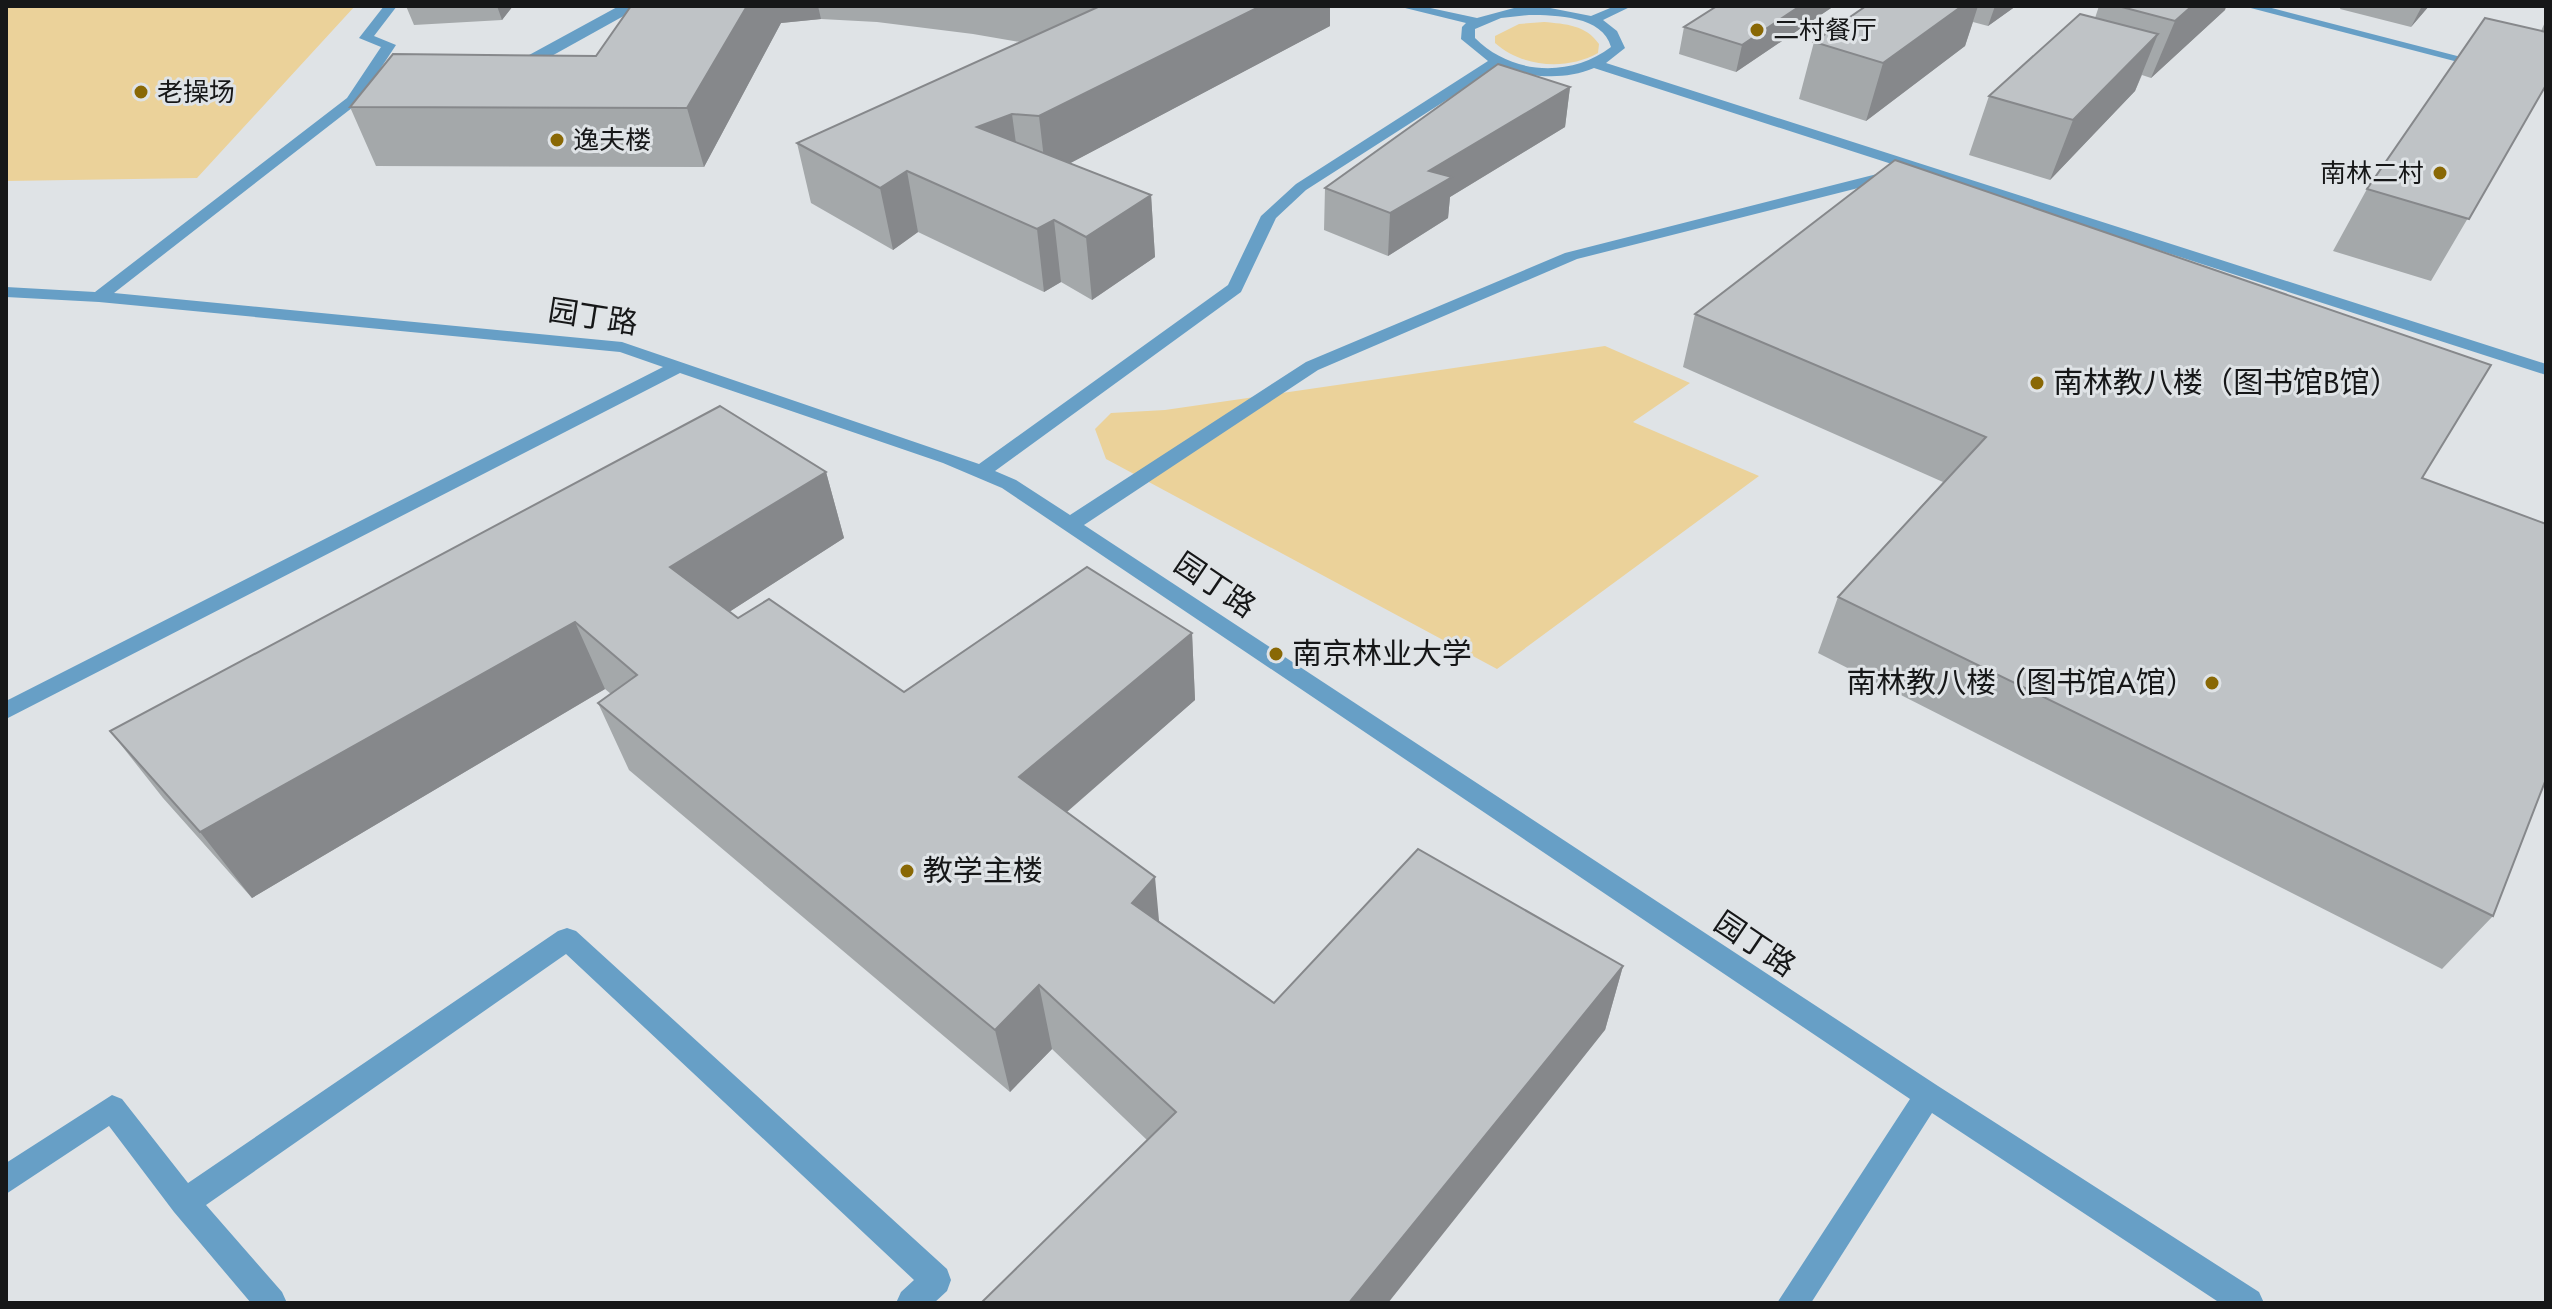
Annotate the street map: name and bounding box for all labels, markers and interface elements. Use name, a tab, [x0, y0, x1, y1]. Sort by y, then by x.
place label: 二村餐厅	[1773, 11, 1877, 49]
marker: 二村餐厅	[1748, 21, 1766, 39]
place label: 老操场	[157, 73, 235, 111]
marker: 老操场	[132, 83, 150, 101]
place label: 逸夫楼	[573, 121, 651, 159]
marker: 逸夫楼	[548, 131, 566, 149]
place label: 南林二村	[2320, 154, 2424, 192]
marker: 南林二村	[2431, 164, 2449, 182]
street label: 园丁路	[545, 288, 641, 345]
place label: 南林教八楼（图书馆B馆）	[2053, 361, 2400, 404]
marker: 南林教八楼（图书馆B馆）	[2028, 374, 2046, 392]
street label: 园丁路	[1166, 542, 1265, 628]
place label: 南京林业大学	[1292, 632, 1472, 675]
marker: 南京林业大学	[1267, 645, 1285, 663]
place label: 南林教八楼（图书馆A馆）	[1846, 661, 2196, 704]
marker: 南林教八楼（图书馆A馆）	[2203, 674, 2221, 692]
place label: 教学主楼	[923, 849, 1043, 892]
marker: 教学主楼	[898, 862, 916, 880]
street label: 园丁路	[1706, 901, 1805, 987]

